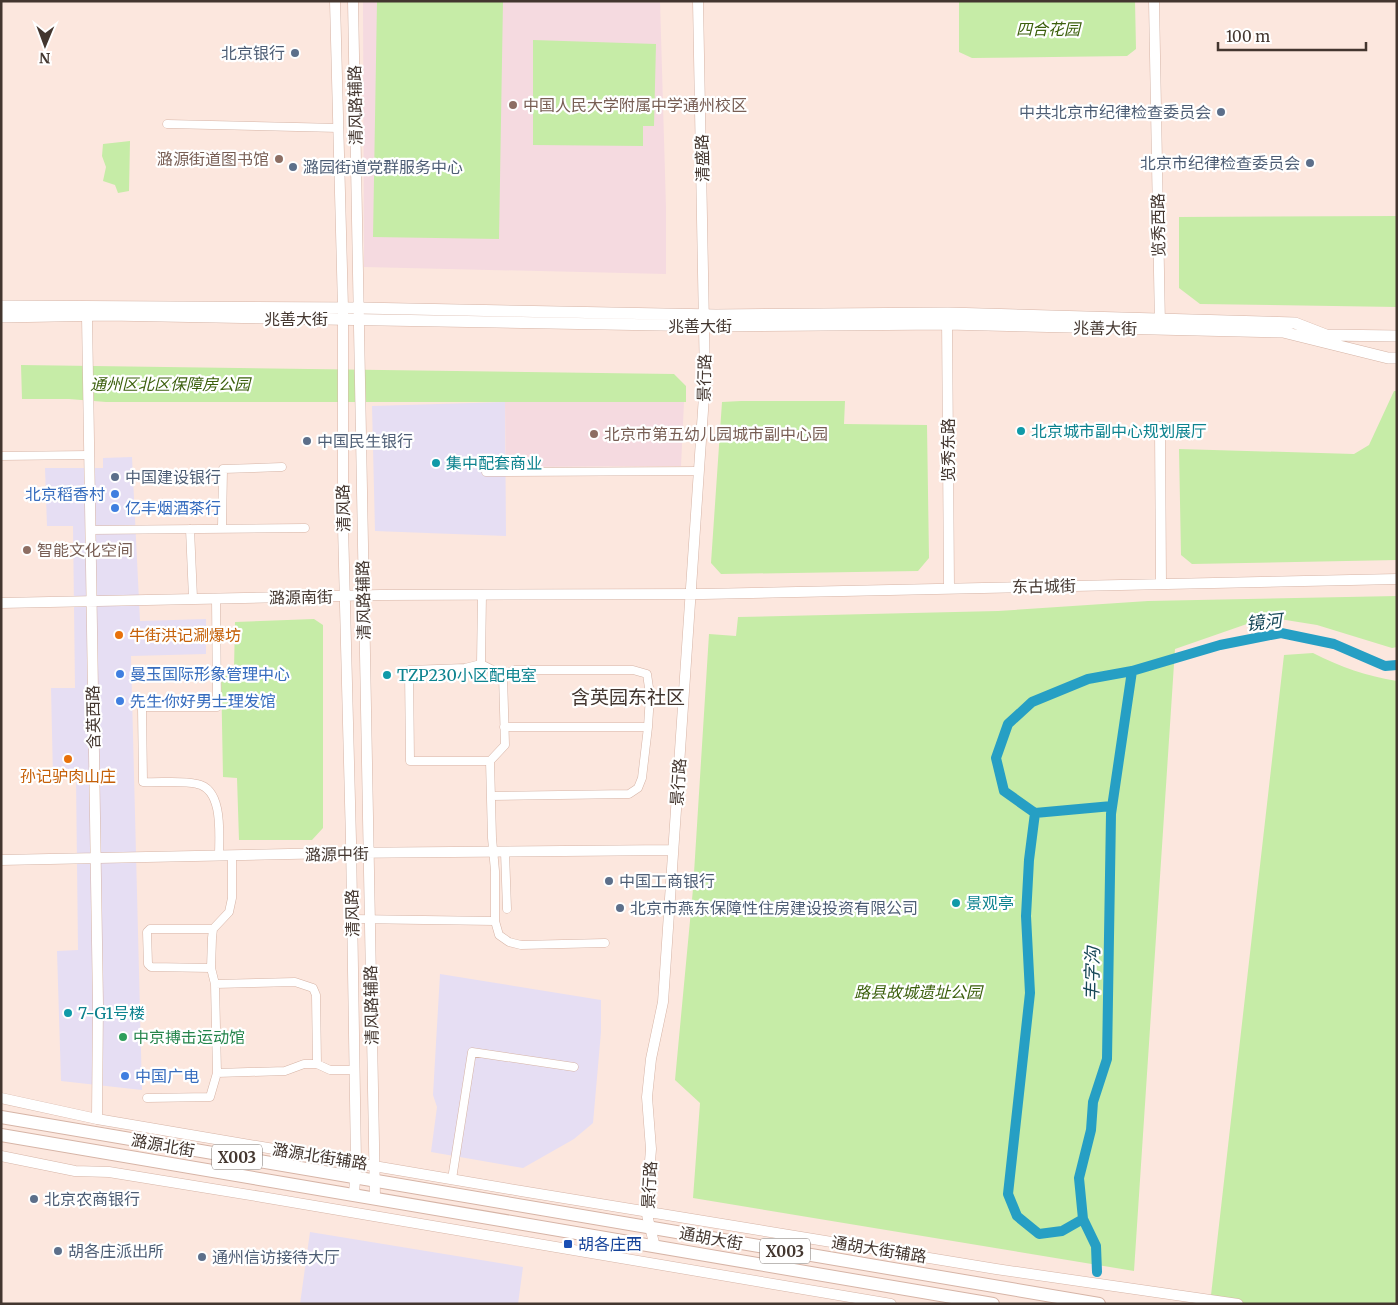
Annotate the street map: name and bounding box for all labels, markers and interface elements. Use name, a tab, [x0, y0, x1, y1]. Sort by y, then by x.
park label: 四合花园	[1016, 19, 1082, 39]
north arrow	[20, 20, 70, 70]
scale bar	[1218, 20, 1366, 52]
text: 100 m	[1226, 27, 1270, 46]
place label: 北京银行	[221, 43, 285, 63]
marker: 北京银行	[289, 47, 301, 59]
text: N	[39, 49, 50, 67]
street label: 清风路辅路	[344, 65, 366, 145]
place label: 中国人民大学附属中学通州校区	[523, 95, 747, 115]
marker: 中国人民大学附属中学通州校区	[507, 99, 519, 111]
place label: 中共北京市纪律检查委员会	[1019, 102, 1211, 122]
marker: 中共北京市纪律检查委员会	[1215, 106, 1227, 118]
street label: 清盛路	[692, 134, 712, 182]
place label: 潞源街道图书馆	[157, 149, 269, 169]
marker: 潞源街道图书馆	[273, 153, 285, 165]
place label: 北京市纪律检查委员会	[1140, 153, 1300, 173]
place label: 潞园街道党群服务中心	[303, 157, 463, 177]
marker: 北京市纪律检查委员会	[1304, 157, 1316, 169]
marker: 潞园街道党群服务中心	[287, 161, 299, 173]
street label: 览秀西路	[1147, 193, 1169, 257]
street label: 兆善大街	[264, 309, 328, 329]
street label: 兆善大街	[668, 316, 732, 336]
street label: 兆善大街	[1073, 317, 1137, 339]
street label: 景行路	[694, 354, 714, 402]
park label: 通州区北区保障房公园	[90, 374, 252, 394]
street label: 览秀东路	[938, 418, 958, 482]
place label: 北京城市副中心规划展厅	[1031, 421, 1207, 441]
place label: 北京市第五幼儿园城市副中心园	[604, 424, 828, 444]
marker: 北京城市副中心规划展厅	[1015, 425, 1027, 437]
marker: 北京市第五幼儿园城市副中心园	[588, 428, 600, 440]
place label: 中国民生银行	[317, 431, 413, 451]
marker: 中国民生银行	[301, 435, 313, 447]
place label: 集中配套商业	[446, 453, 542, 473]
marker: 集中配套商业	[430, 457, 442, 469]
place label: 中国建设银行	[125, 467, 221, 487]
marker: 中国建设银行	[109, 471, 121, 483]
place label: 北京稻香村	[25, 484, 105, 504]
street label: 清风路	[333, 484, 353, 532]
marker: 北京稻香村	[109, 488, 121, 500]
place label: 亿丰烟酒茶行	[125, 498, 221, 518]
marker: 亿丰烟酒茶行	[109, 502, 121, 514]
place label: 智能文化空间	[37, 540, 133, 560]
marker: 智能文化空间	[21, 544, 33, 556]
street label: 清风路辅路	[352, 560, 374, 640]
street label: 东古城街	[1012, 575, 1076, 597]
street label: 潞源南街	[269, 586, 333, 608]
water label: 镜河	[1245, 608, 1286, 635]
place label: 牛街洪记涮爆坊	[129, 625, 241, 645]
marker: 牛街洪记涮爆坊	[113, 629, 125, 641]
place label: 曼玉国际形象管理中心	[130, 664, 290, 684]
place label: TZP230小区配电室	[397, 665, 537, 685]
marker: 曼玉国际形象管理中心	[114, 668, 126, 680]
marker: TZP230小区配电室	[381, 669, 393, 681]
street label: 含英西路	[82, 685, 104, 749]
district label: 含英园东社区	[571, 685, 685, 709]
place label: 先生·你好男士理发馆	[130, 691, 276, 711]
marker: 先生·你好男士理发馆	[114, 695, 126, 707]
marker: 孙记驴肉山庄	[62, 753, 74, 765]
street label: 景行路	[666, 757, 690, 807]
place label: 孙记驴肉山庄	[20, 766, 116, 786]
street label: 潞源中街	[305, 843, 369, 865]
place label: 中国工商银行	[619, 871, 715, 891]
marker: 中国工商银行	[603, 875, 615, 887]
street label: 清风路	[342, 889, 362, 937]
place label: 景观亭	[966, 893, 1014, 913]
marker: 景观亭	[950, 897, 962, 909]
place label: 北京市燕东保障性住房建设投资有限公司	[630, 898, 918, 918]
marker: 北京市燕东保障性住房建设投资有限公司	[614, 902, 626, 914]
water label: 丰字沟	[1080, 945, 1104, 1001]
street label: 清风路辅路	[360, 965, 382, 1045]
park label: 路县故城遗址公园	[854, 982, 984, 1002]
place label: 7-G1号楼	[78, 1003, 145, 1023]
marker: 7-G1号楼	[62, 1007, 74, 1019]
place label: 中京搏击运动馆	[133, 1027, 245, 1047]
marker: 中京搏击运动馆	[117, 1031, 129, 1043]
place label: 中国广电	[135, 1066, 199, 1086]
marker: 中国广电	[119, 1070, 131, 1082]
street label: 潞源北街	[130, 1130, 196, 1160]
street label: 潞源北街辅路	[271, 1139, 369, 1173]
road number: X003	[212, 1144, 262, 1170]
street label: 景行路	[638, 1161, 660, 1209]
place label: 北京农商银行	[44, 1189, 140, 1209]
marker: 北京农商银行	[28, 1193, 40, 1205]
street label: 通胡大街	[678, 1223, 744, 1253]
street label: 通胡大街辅路	[830, 1232, 928, 1266]
place label: 胡各庄西	[578, 1234, 642, 1254]
marker: 胡各庄西	[562, 1238, 574, 1250]
road number: X003	[760, 1238, 810, 1264]
place label: 胡各庄派出所	[68, 1241, 164, 1261]
marker: 胡各庄派出所	[52, 1245, 64, 1257]
place label: 通州信访接待大厅	[212, 1247, 340, 1267]
marker: 通州信访接待大厅	[196, 1251, 208, 1263]

